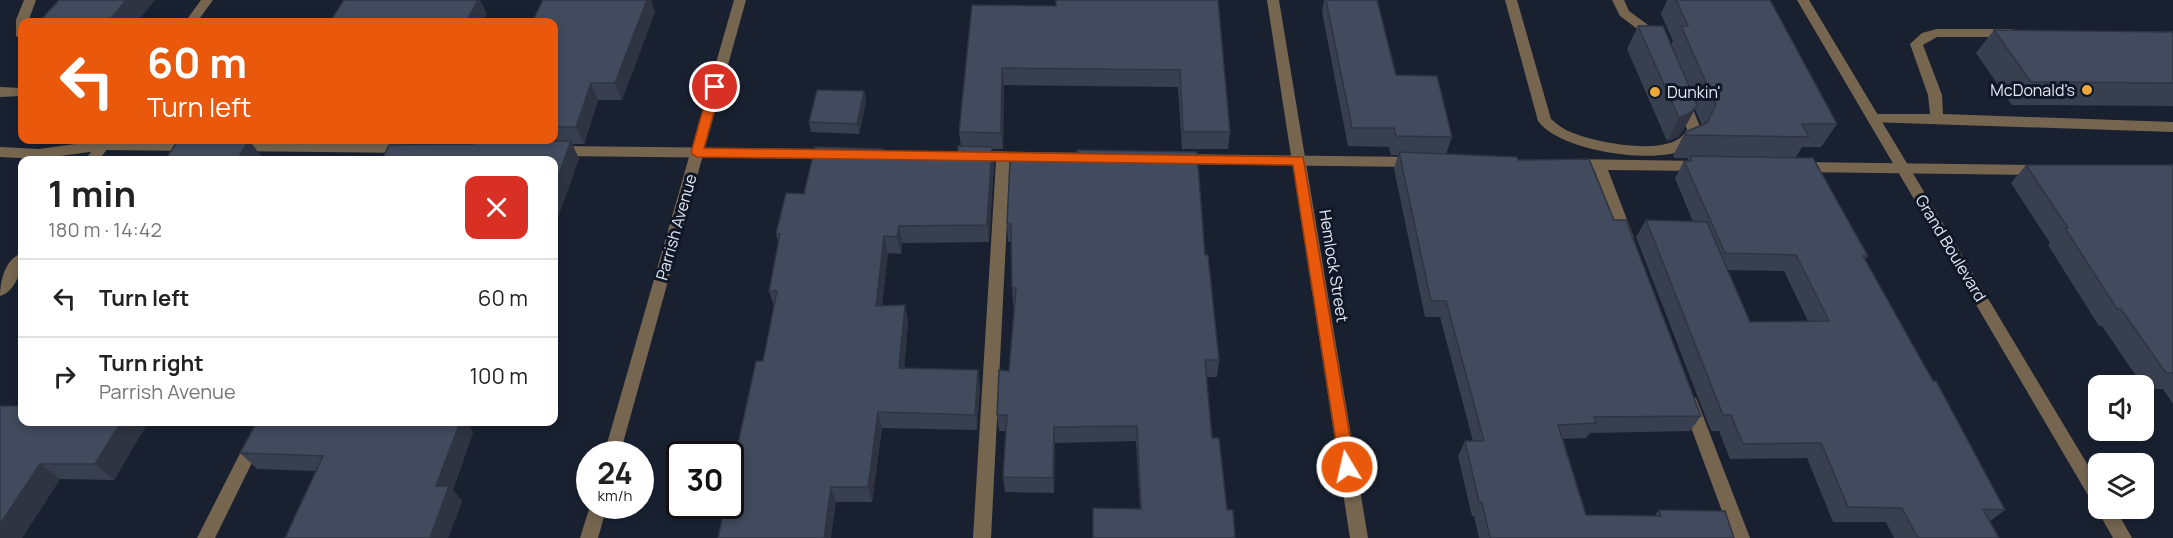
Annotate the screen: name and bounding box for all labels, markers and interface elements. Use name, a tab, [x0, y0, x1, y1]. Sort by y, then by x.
text: 60 m	[147, 33, 247, 91]
icon: left	[48, 42, 126, 120]
pin	[689, 61, 740, 112]
icon: arrive	[698, 70, 731, 103]
place label: McDonald's	[1990, 79, 2075, 101]
place label: Dunkin'	[1667, 81, 1721, 103]
marker: McDonald's	[2080, 83, 2094, 97]
marker: Dunkin'	[1648, 85, 1662, 99]
text: Turn left	[147, 88, 251, 125]
text: 1 min	[48, 169, 136, 218]
street label: Parrish Avenue	[650, 171, 702, 283]
button: close	[465, 176, 528, 239]
street label: Grand Boulevard	[1910, 191, 1992, 305]
street label: Hemlock Street	[1314, 208, 1354, 324]
text: 180 m · 14:42	[48, 216, 162, 243]
icon: left	[48, 282, 81, 315]
text: Turn left	[99, 283, 189, 313]
text: 60 m	[478, 283, 528, 313]
text: Turn right	[99, 348, 204, 378]
icon: right	[48, 360, 81, 393]
text: 100 m	[470, 361, 528, 391]
map controls	[2088, 375, 2154, 519]
button: sound	[2088, 375, 2154, 441]
text: Parrish Avenue	[99, 378, 236, 405]
position arrow	[1315, 435, 1379, 499]
speed limit sign: 30	[666, 441, 744, 519]
text: 24	[597, 452, 633, 493]
button: layers	[2088, 453, 2154, 519]
text: km/h	[598, 485, 632, 506]

